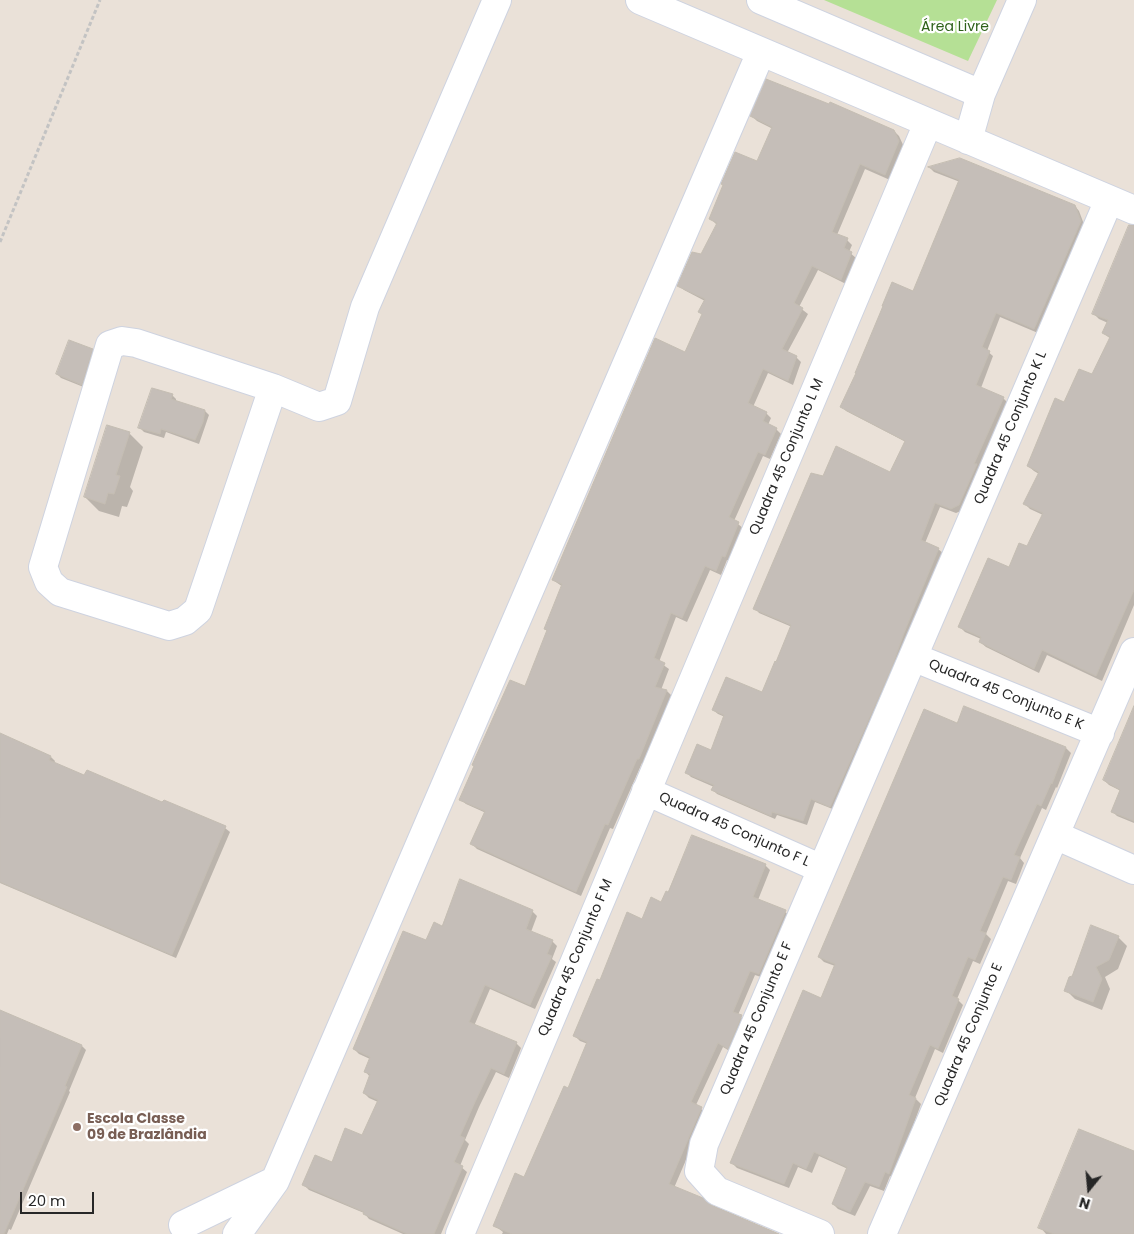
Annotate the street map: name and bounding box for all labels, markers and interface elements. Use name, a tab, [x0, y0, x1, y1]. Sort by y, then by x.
park label: Área Livre	[921, 19, 989, 35]
street label: Quadra 45 Conjunto K L	[971, 349, 1051, 507]
street label: Quadra 45 Conjunto L M	[746, 376, 828, 538]
street label: Quadra 45 Conjunto E K	[926, 656, 1086, 734]
street label: Quadra 45 Conjunto F L	[656, 789, 812, 871]
street label: Quadra 45 Conjunto F M	[535, 877, 617, 1039]
street label: Quadra 45 Conjunto E F	[717, 940, 797, 1098]
street label: Quadra 45 Conjunto E	[931, 961, 1007, 1109]
place label: Escola Classe 09 de Brazlândia	[87, 1111, 207, 1144]
marker: Escola Classe 09 de Brazlândia	[71, 1121, 83, 1133]
north arrow	[1064, 1164, 1114, 1214]
scale bar	[22, 1182, 96, 1214]
text: 20 m	[28, 1190, 66, 1211]
text: N	[1077, 1192, 1093, 1214]

